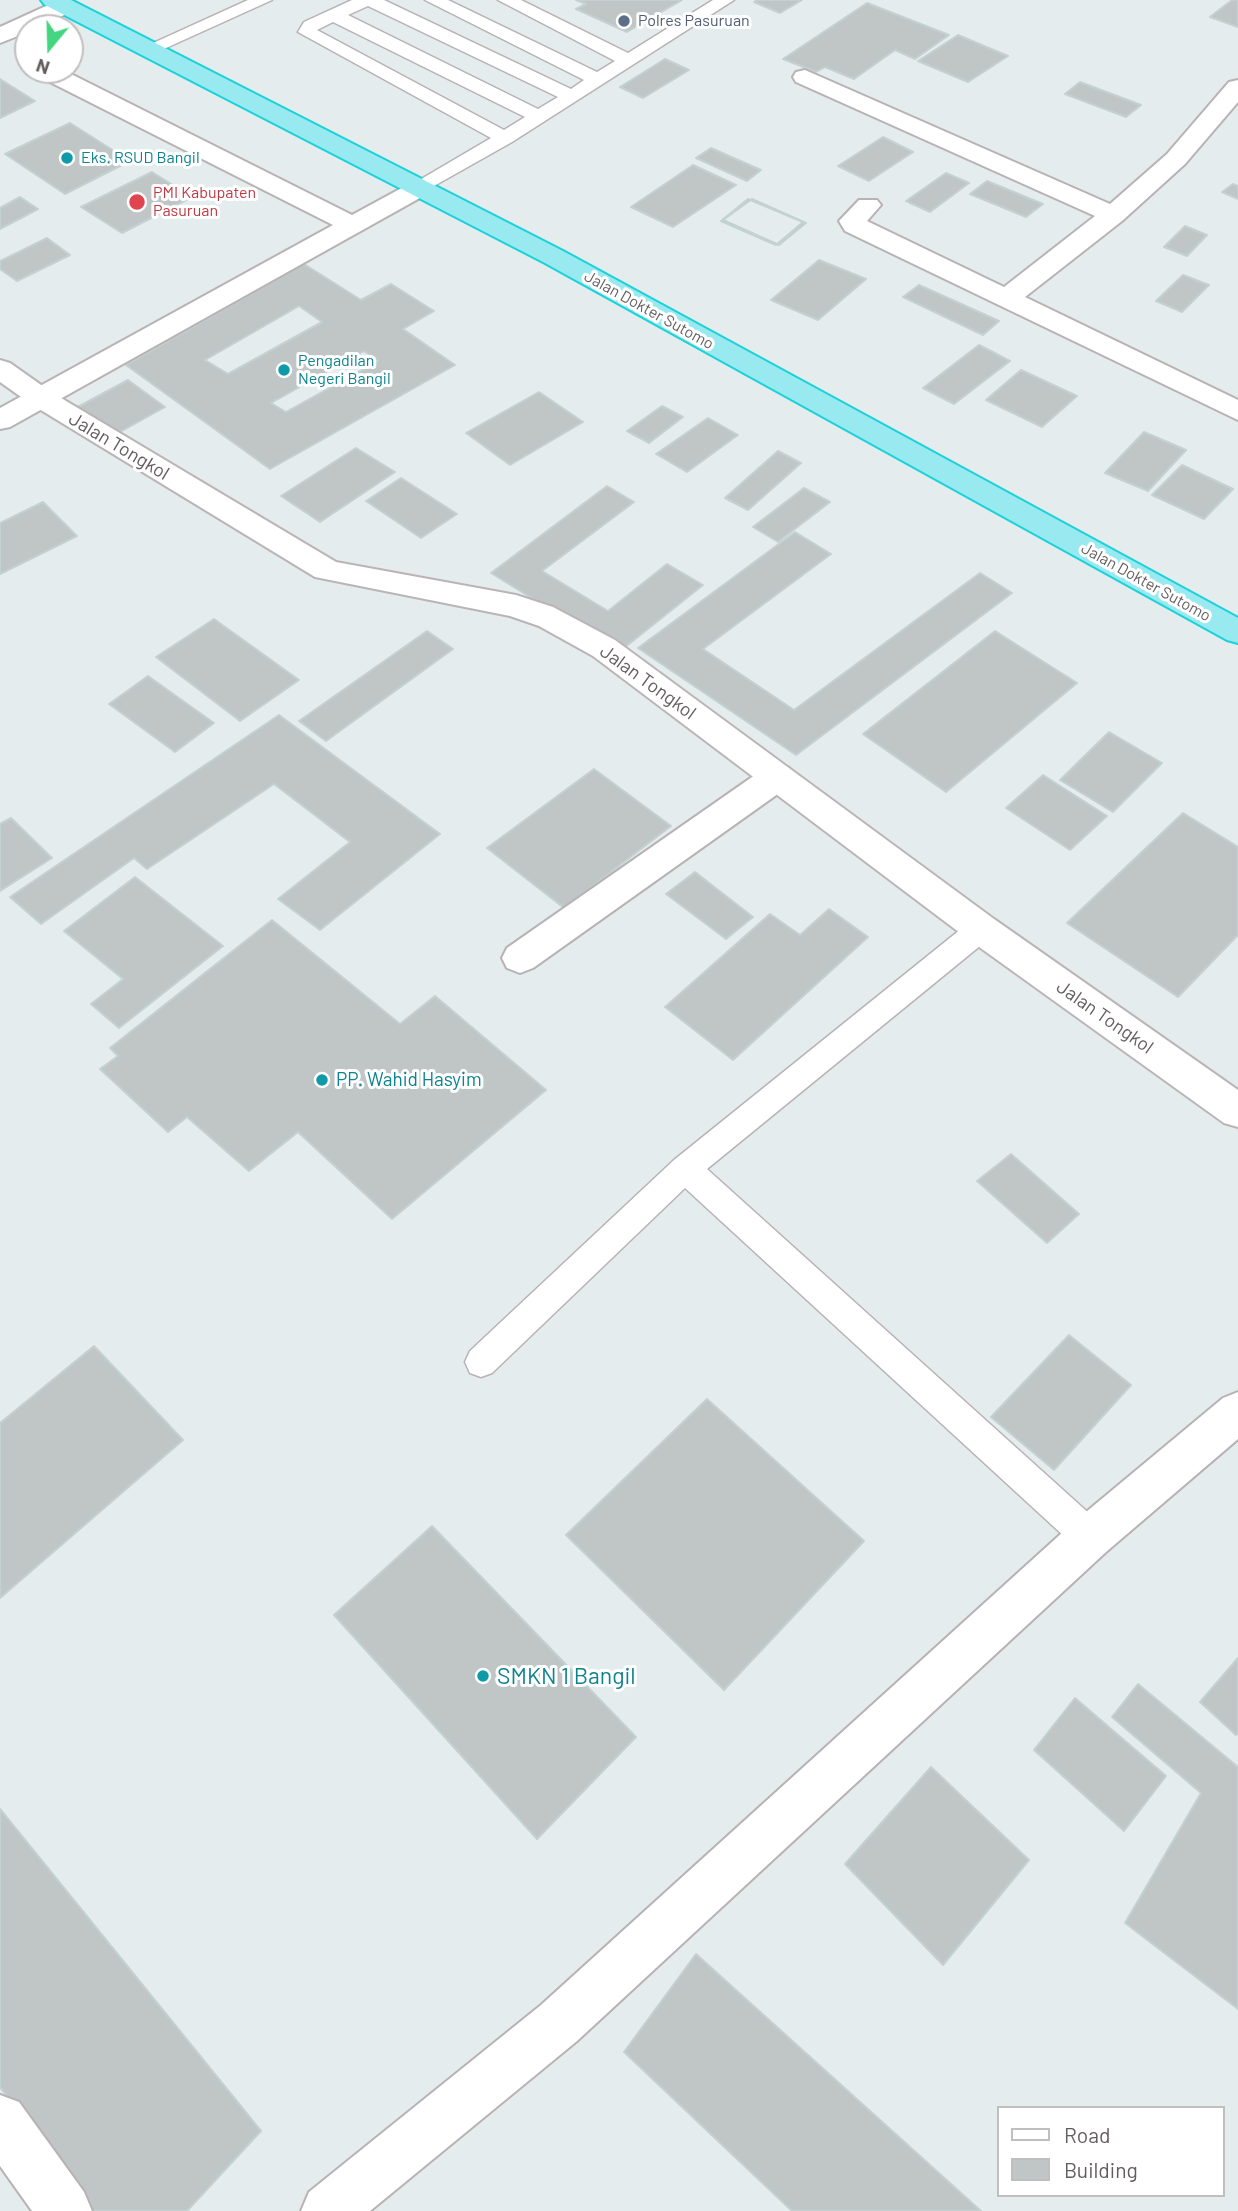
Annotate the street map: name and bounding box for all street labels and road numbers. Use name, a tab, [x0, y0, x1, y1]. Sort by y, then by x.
street label: Jalan Dokter Sutomo	[581, 266, 717, 354]
street label: Jalan Tongkol	[65, 407, 173, 485]
street label: Jalan Dokter Sutomo	[1078, 538, 1214, 626]
street label: Jalan Tongkol	[596, 640, 700, 724]
street label: Jalan Tongkol	[1052, 975, 1158, 1059]

